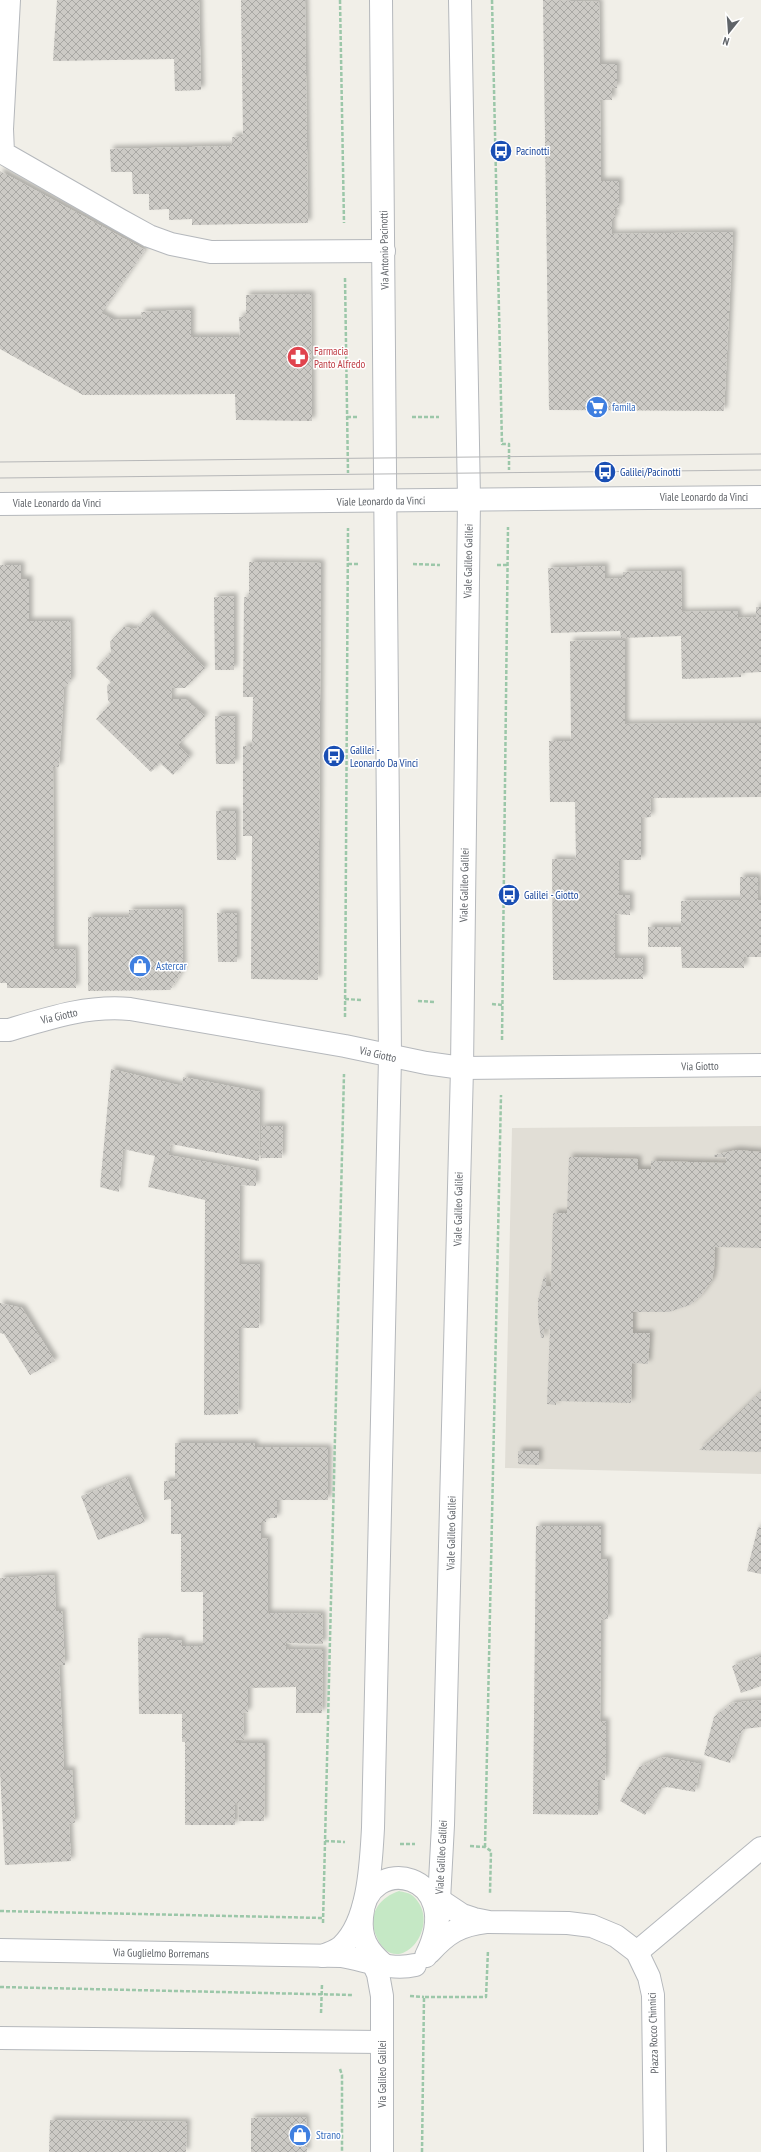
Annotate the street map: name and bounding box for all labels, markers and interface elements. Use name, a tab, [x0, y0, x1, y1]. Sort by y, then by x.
north arrow	[709, 12, 749, 52]
text: N	[721, 34, 731, 49]
bus stop icon: Pacinotti	[488, 138, 514, 164]
place label: Pacinotti	[516, 144, 549, 158]
street label: Via Antonio Pacinotti	[376, 210, 392, 291]
pharmacy icon: Farmacia Panto Alfredo	[285, 344, 311, 370]
place label: Farmacia Panto Alfredo	[314, 344, 366, 371]
supermarket icon: famila	[584, 394, 610, 420]
place label: famila	[612, 400, 636, 414]
bus stop icon: Galilei/Pacinotti	[592, 459, 618, 485]
place label: Galilei/Pacinotti	[620, 465, 681, 479]
street label: Viale Leonardo da Vinci	[659, 490, 748, 504]
street label: Viale Leonardo da Vinci	[336, 493, 425, 509]
street label: Viale Leonardo da Vinci	[12, 496, 101, 510]
street label: Viale Galileo Galilei	[460, 524, 476, 599]
bus stop icon: Galilei - Leonardo Da Vinci	[321, 743, 347, 769]
place label: Galilei - Leonardo Da Vinci	[350, 743, 418, 770]
street label: Viale Galileo Galilei	[456, 848, 472, 923]
bus stop icon: Galilei - Giotto	[496, 882, 522, 908]
place label: Galilei - Giotto	[524, 888, 579, 902]
shop icon: Astercar	[127, 953, 153, 979]
place label: Astercar	[156, 959, 187, 973]
street label: Via Giotto	[38, 1005, 79, 1027]
street label: Via Giotto	[357, 1043, 398, 1065]
street label: Via Giotto	[680, 1059, 719, 1073]
street label: Viale Galileo Galilei	[450, 1172, 466, 1247]
street label: Viale Galileo Galilei	[443, 1496, 459, 1571]
street label: Viale Galileo Galilei	[432, 1819, 450, 1896]
street label: Via Guglielmo Borremans	[112, 1945, 209, 1961]
street label: Piazza Rocco Chinnici	[645, 1992, 661, 2074]
street label: Via Galileo Galilei	[375, 2040, 389, 2109]
shop icon: Strano	[287, 2122, 313, 2148]
place label: Strano	[316, 2128, 341, 2142]

